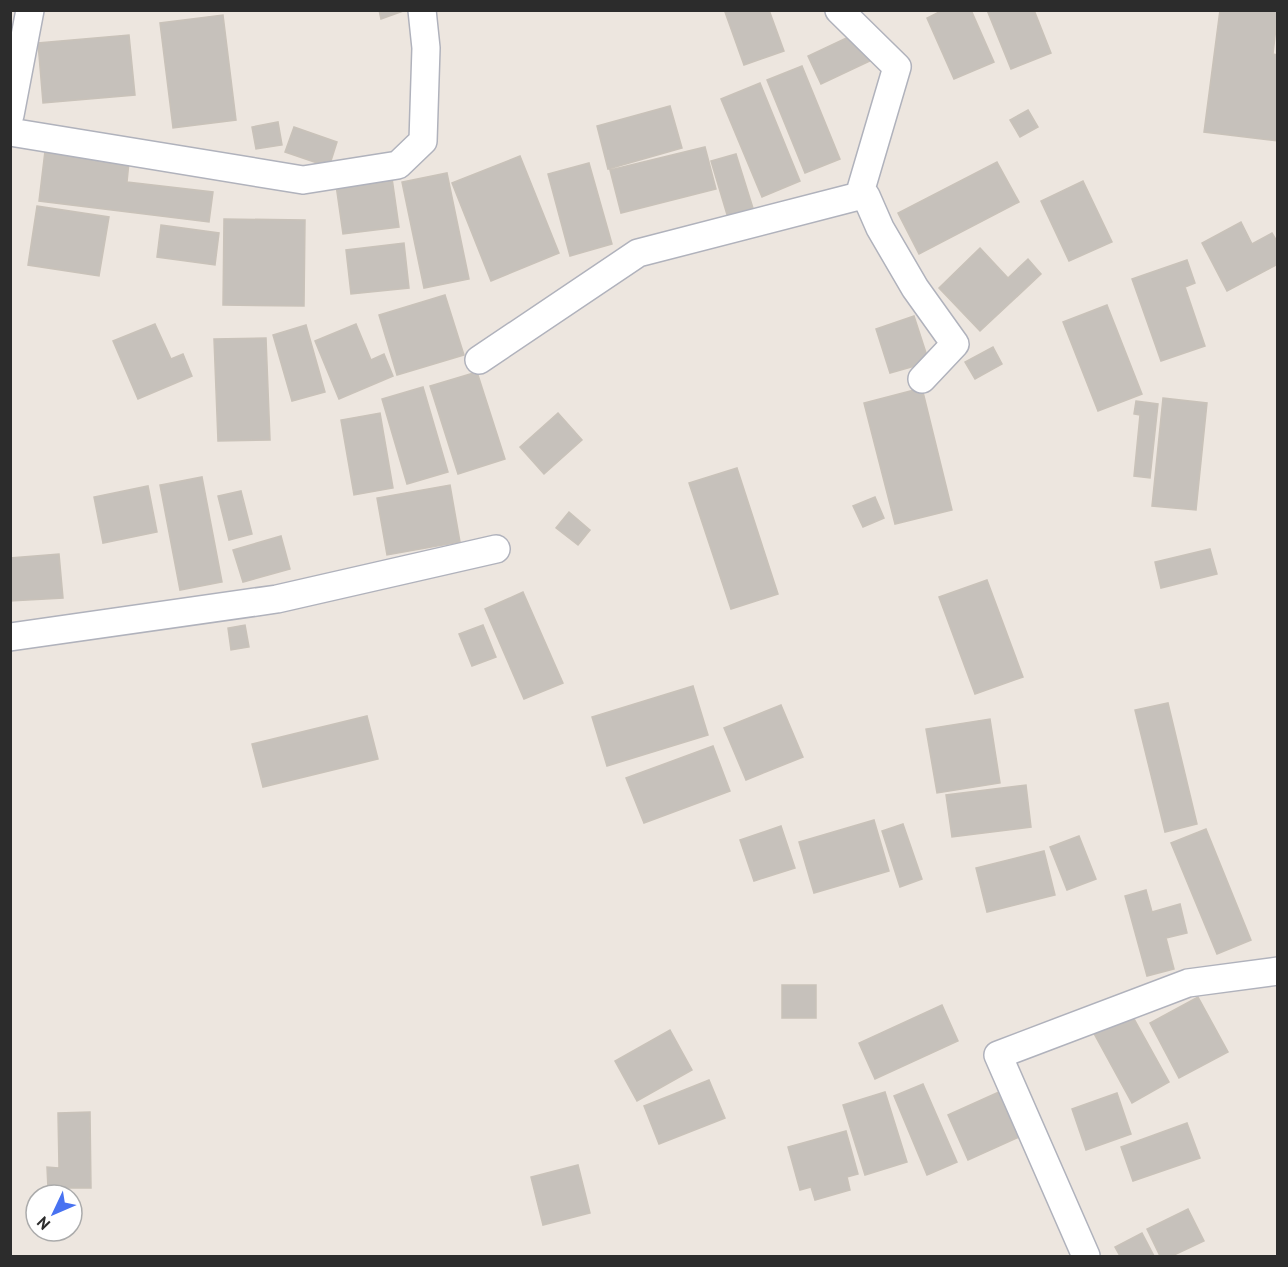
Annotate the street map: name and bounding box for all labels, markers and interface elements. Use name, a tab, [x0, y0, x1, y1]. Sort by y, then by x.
north arrow	[24, 1183, 84, 1243]
text: N	[32, 1213, 54, 1234]

